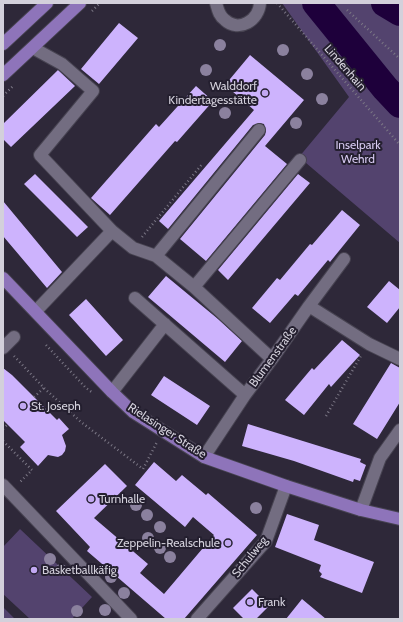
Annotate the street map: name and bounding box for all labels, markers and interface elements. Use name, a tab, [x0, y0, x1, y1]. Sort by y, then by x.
street label: Lindenhain	[321, 42, 369, 94]
place label: Walddorf Kindertagesstätte	[168, 79, 257, 107]
marker: Walddorf Kindertagesstätte	[260, 88, 270, 98]
park label: Inselpark Wehrd	[335, 138, 381, 166]
street label: Blumenstraße	[246, 324, 300, 390]
place label: St. Joseph	[31, 399, 81, 413]
street label: Rielasinger Straße	[125, 400, 209, 462]
marker: St. Joseph	[18, 401, 28, 411]
place label: Turnhalle	[99, 492, 145, 506]
marker: Turnhalle	[86, 494, 96, 504]
street label: Schulweg	[229, 534, 271, 580]
place label: Zeppelin-Realschule	[117, 536, 220, 550]
marker: Zeppelin-Realschule	[223, 538, 233, 548]
place label: Basketballkäfig	[42, 563, 117, 577]
marker: Basketballkäfig	[29, 565, 39, 575]
place label: Frank	[258, 595, 285, 609]
marker: Frank	[245, 597, 255, 607]

